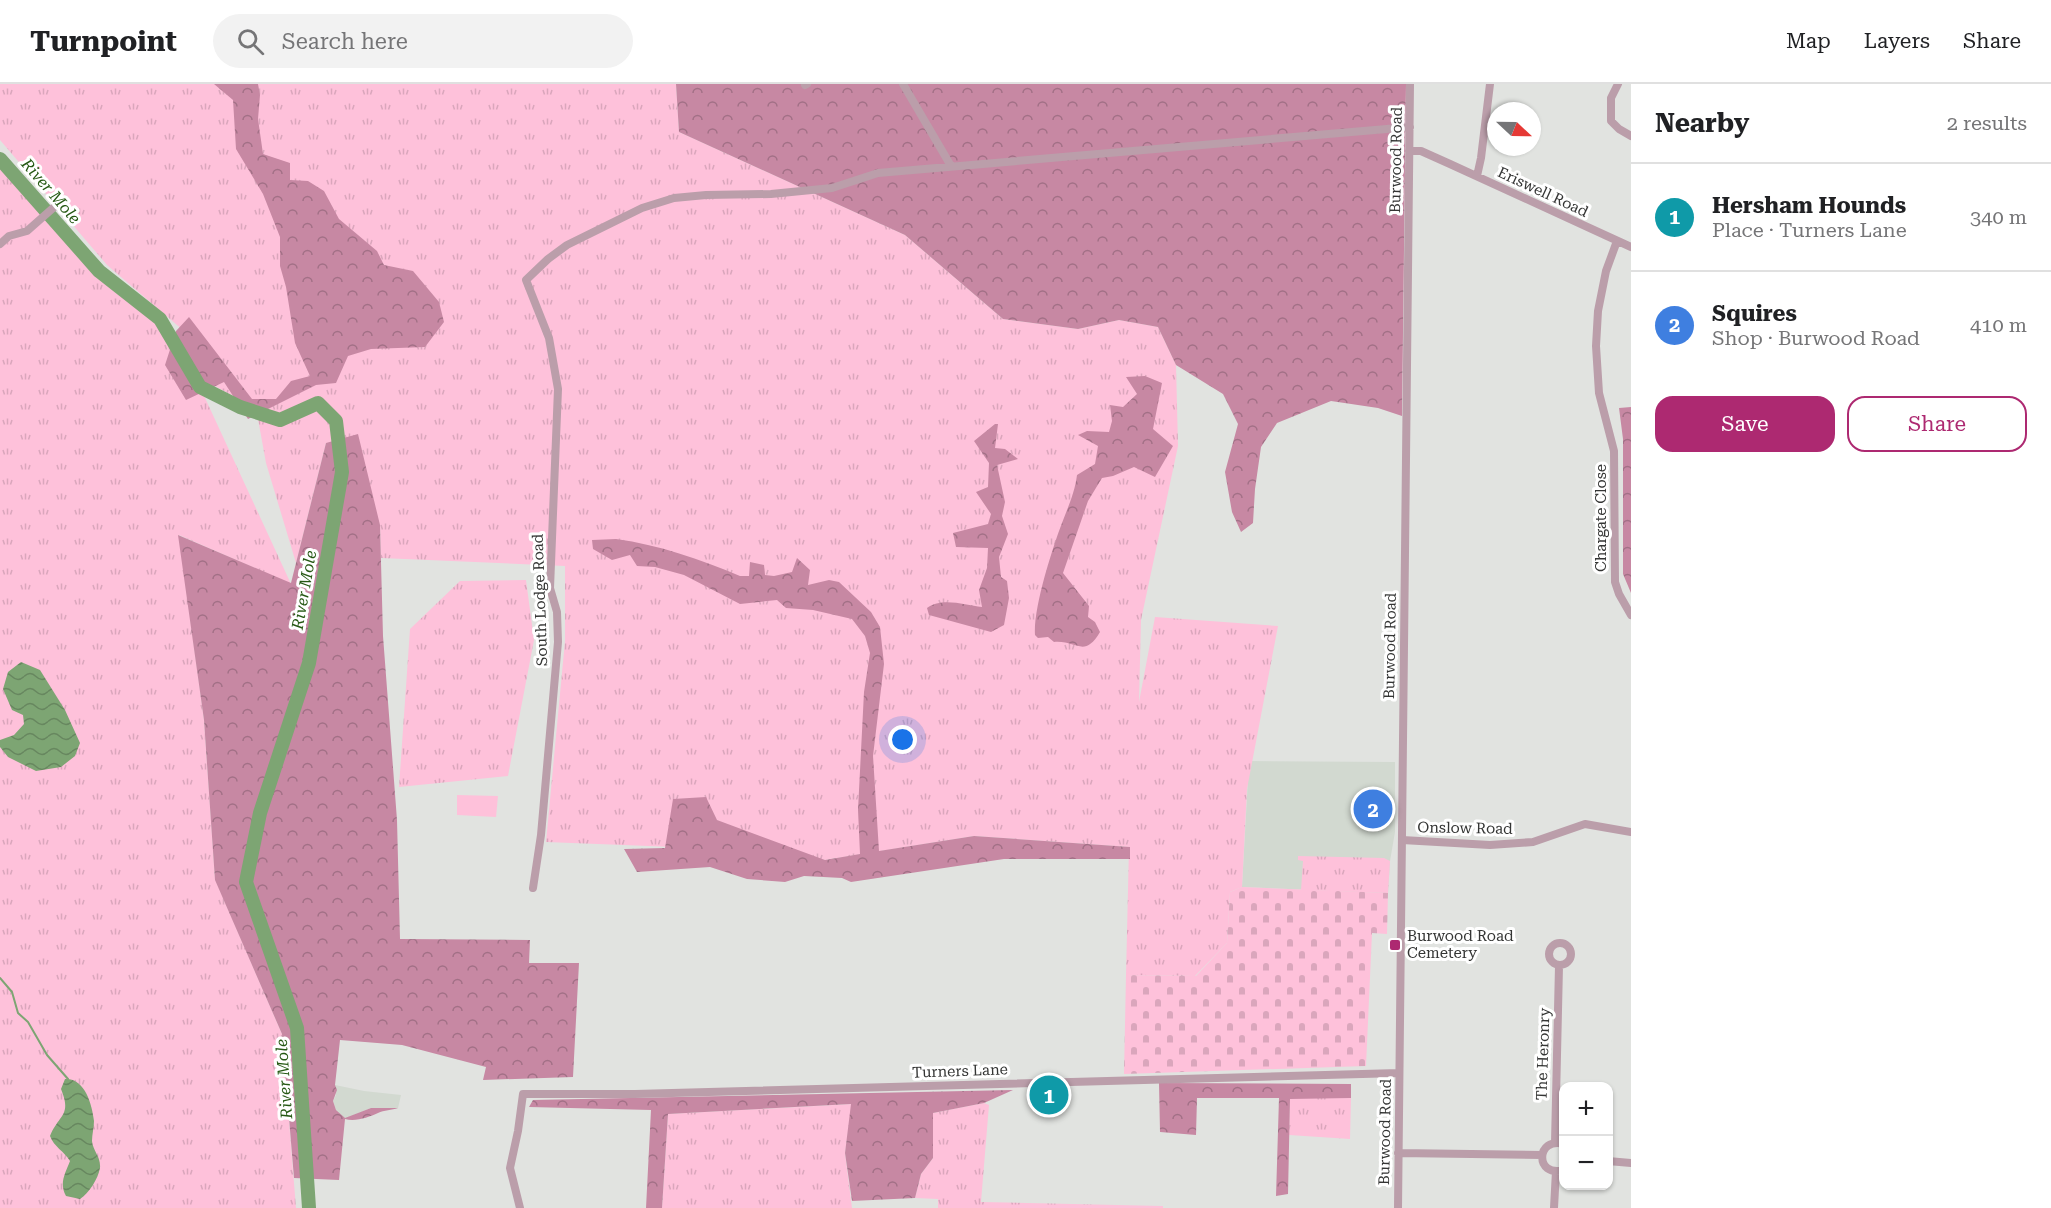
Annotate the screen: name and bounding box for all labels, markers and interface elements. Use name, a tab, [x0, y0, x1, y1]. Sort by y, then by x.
search box	[213, 14, 633, 68]
text: Turnpoint	[30, 25, 177, 58]
icon: search	[234, 25, 267, 58]
text: Search here	[282, 29, 408, 54]
text: Map	[1786, 29, 1831, 53]
text: Layers	[1864, 29, 1930, 53]
text: Share	[1963, 29, 2021, 53]
north arrow	[1487, 102, 1541, 156]
street label: Burwood Road	[1386, 106, 1406, 213]
text: Nearby	[1655, 108, 1749, 138]
text: 2 results	[1947, 111, 2027, 135]
water label: River Mole	[17, 154, 84, 227]
street label: Eriswell Road	[1495, 163, 1591, 221]
text: Hersham Hounds	[1712, 193, 1906, 218]
text: 1	[1669, 205, 1680, 229]
text: 340 m	[1970, 205, 2027, 229]
text: Place · Turners Lane	[1712, 218, 1907, 242]
text: Squires	[1712, 301, 1797, 326]
text: 2	[1669, 313, 1680, 337]
text: 410 m	[1970, 313, 2027, 337]
text: Shop · Burwood Road	[1712, 326, 1920, 350]
button: Save	[1655, 396, 1835, 452]
button: Share	[1847, 396, 2027, 452]
street label: Chargate Close	[1592, 464, 1610, 572]
street label: South Lodge Road	[529, 533, 551, 666]
water label: River Mole	[288, 549, 320, 632]
street label: Burwood Road	[1380, 592, 1400, 699]
your location	[888, 725, 917, 754]
pin: 2	[1354, 786, 1392, 832]
street label: Onslow Road	[1417, 818, 1513, 838]
place label: Burwood Road Cemetery	[1407, 927, 1514, 962]
marker: Burwood Road Cemetery	[1388, 938, 1402, 952]
street label: The Heronry	[1532, 1007, 1554, 1101]
water label: River Mole	[272, 1038, 296, 1121]
street label: Turners Lane	[912, 1060, 1008, 1082]
pin: 1	[1030, 1072, 1068, 1118]
street label: Burwood Road	[1375, 1078, 1395, 1185]
map controls	[1559, 1082, 1613, 1190]
button: +	[1559, 1082, 1613, 1136]
button: −	[1559, 1136, 1613, 1190]

